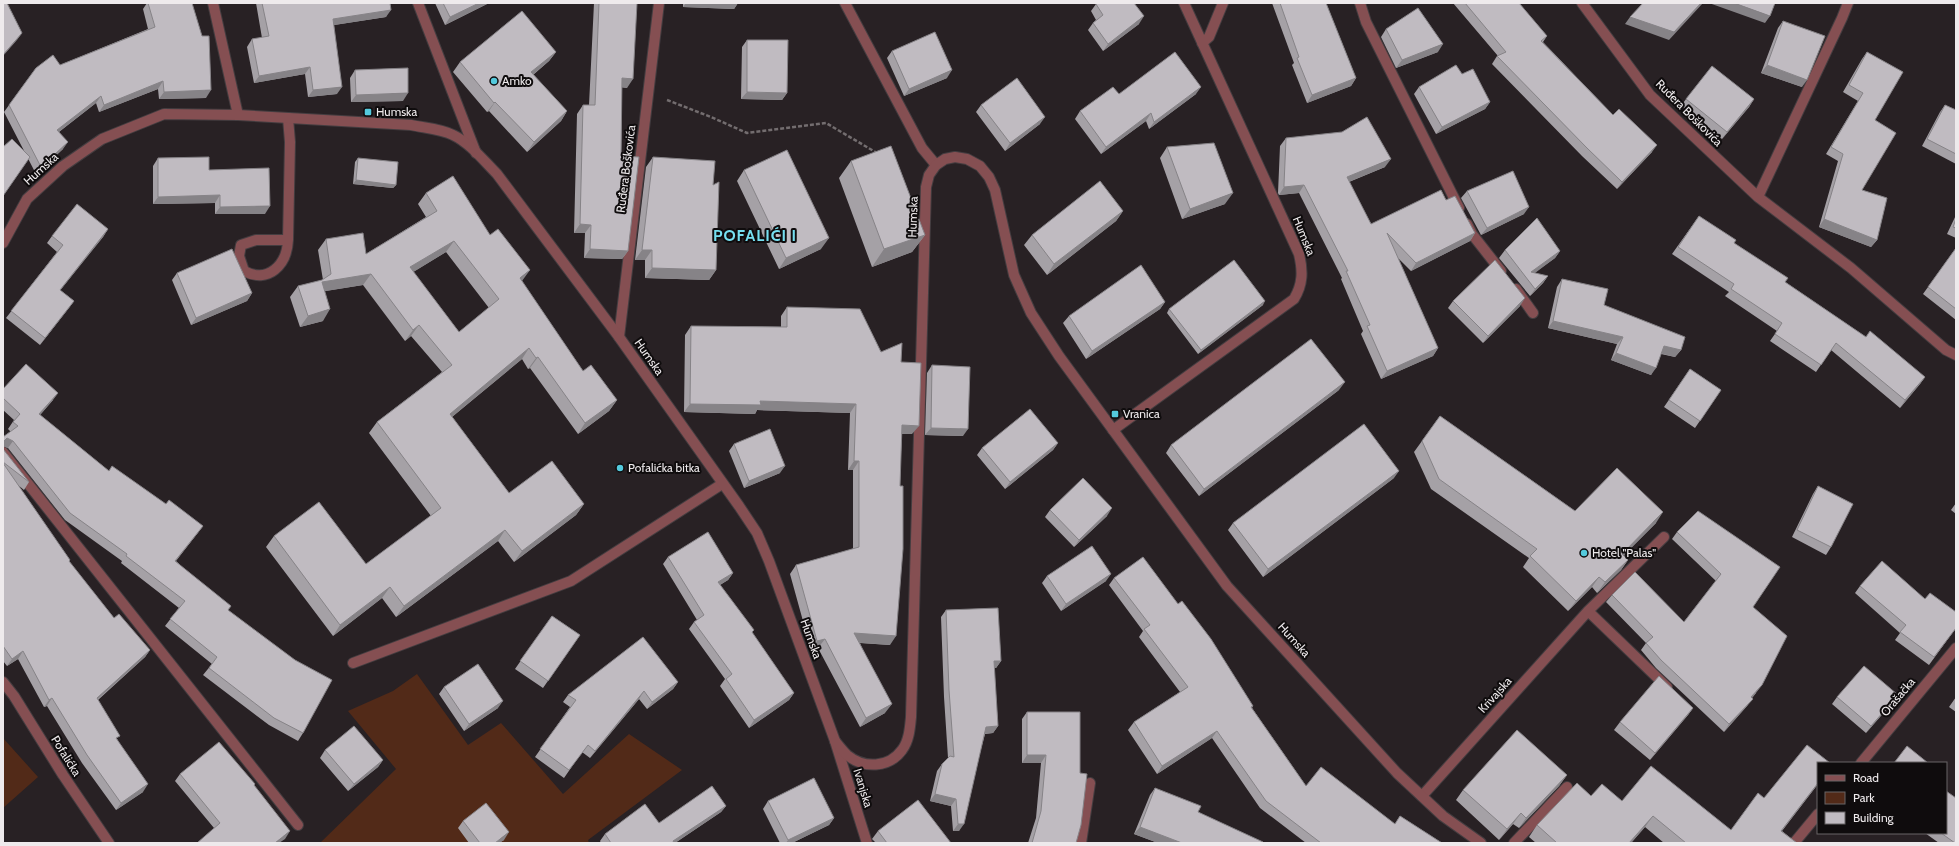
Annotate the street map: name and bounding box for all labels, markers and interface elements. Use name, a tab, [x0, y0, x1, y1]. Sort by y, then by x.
place label: Amko	[502, 73, 532, 88]
marker: Amko	[489, 76, 499, 86]
street label: Ruđera Boškovića	[1653, 76, 1726, 149]
place label: Humska	[376, 104, 417, 119]
marker: Humska	[363, 107, 373, 117]
street label: Ruđera Boškovića	[613, 124, 638, 214]
street label: Humska	[20, 149, 61, 188]
street label: Humska	[904, 196, 921, 238]
street label: Humska	[1290, 214, 1319, 258]
district label: POFALIĆI I	[713, 226, 797, 245]
street label: Humska	[631, 336, 668, 378]
place label: Vranica	[1123, 406, 1160, 421]
marker: Vranica	[1110, 409, 1120, 419]
place label: Pofalićka bitka	[628, 460, 700, 475]
marker: Pofalićka bitka	[615, 463, 625, 473]
place label: Hotel "Palas"	[1592, 545, 1656, 560]
marker: Hotel "Palas"	[1579, 548, 1589, 558]
street label: Humska	[797, 617, 826, 661]
street label: Humska	[1275, 619, 1314, 660]
street label: Krivajska	[1475, 673, 1515, 716]
street label: Orašačka	[1877, 674, 1918, 719]
street label: Pofalićka	[48, 733, 85, 779]
legend	[1817, 762, 1947, 834]
street label: Ivanjska	[850, 767, 877, 809]
text: Road	[1853, 770, 1879, 785]
text: Park	[1853, 790, 1875, 805]
text: Building	[1853, 810, 1895, 825]

